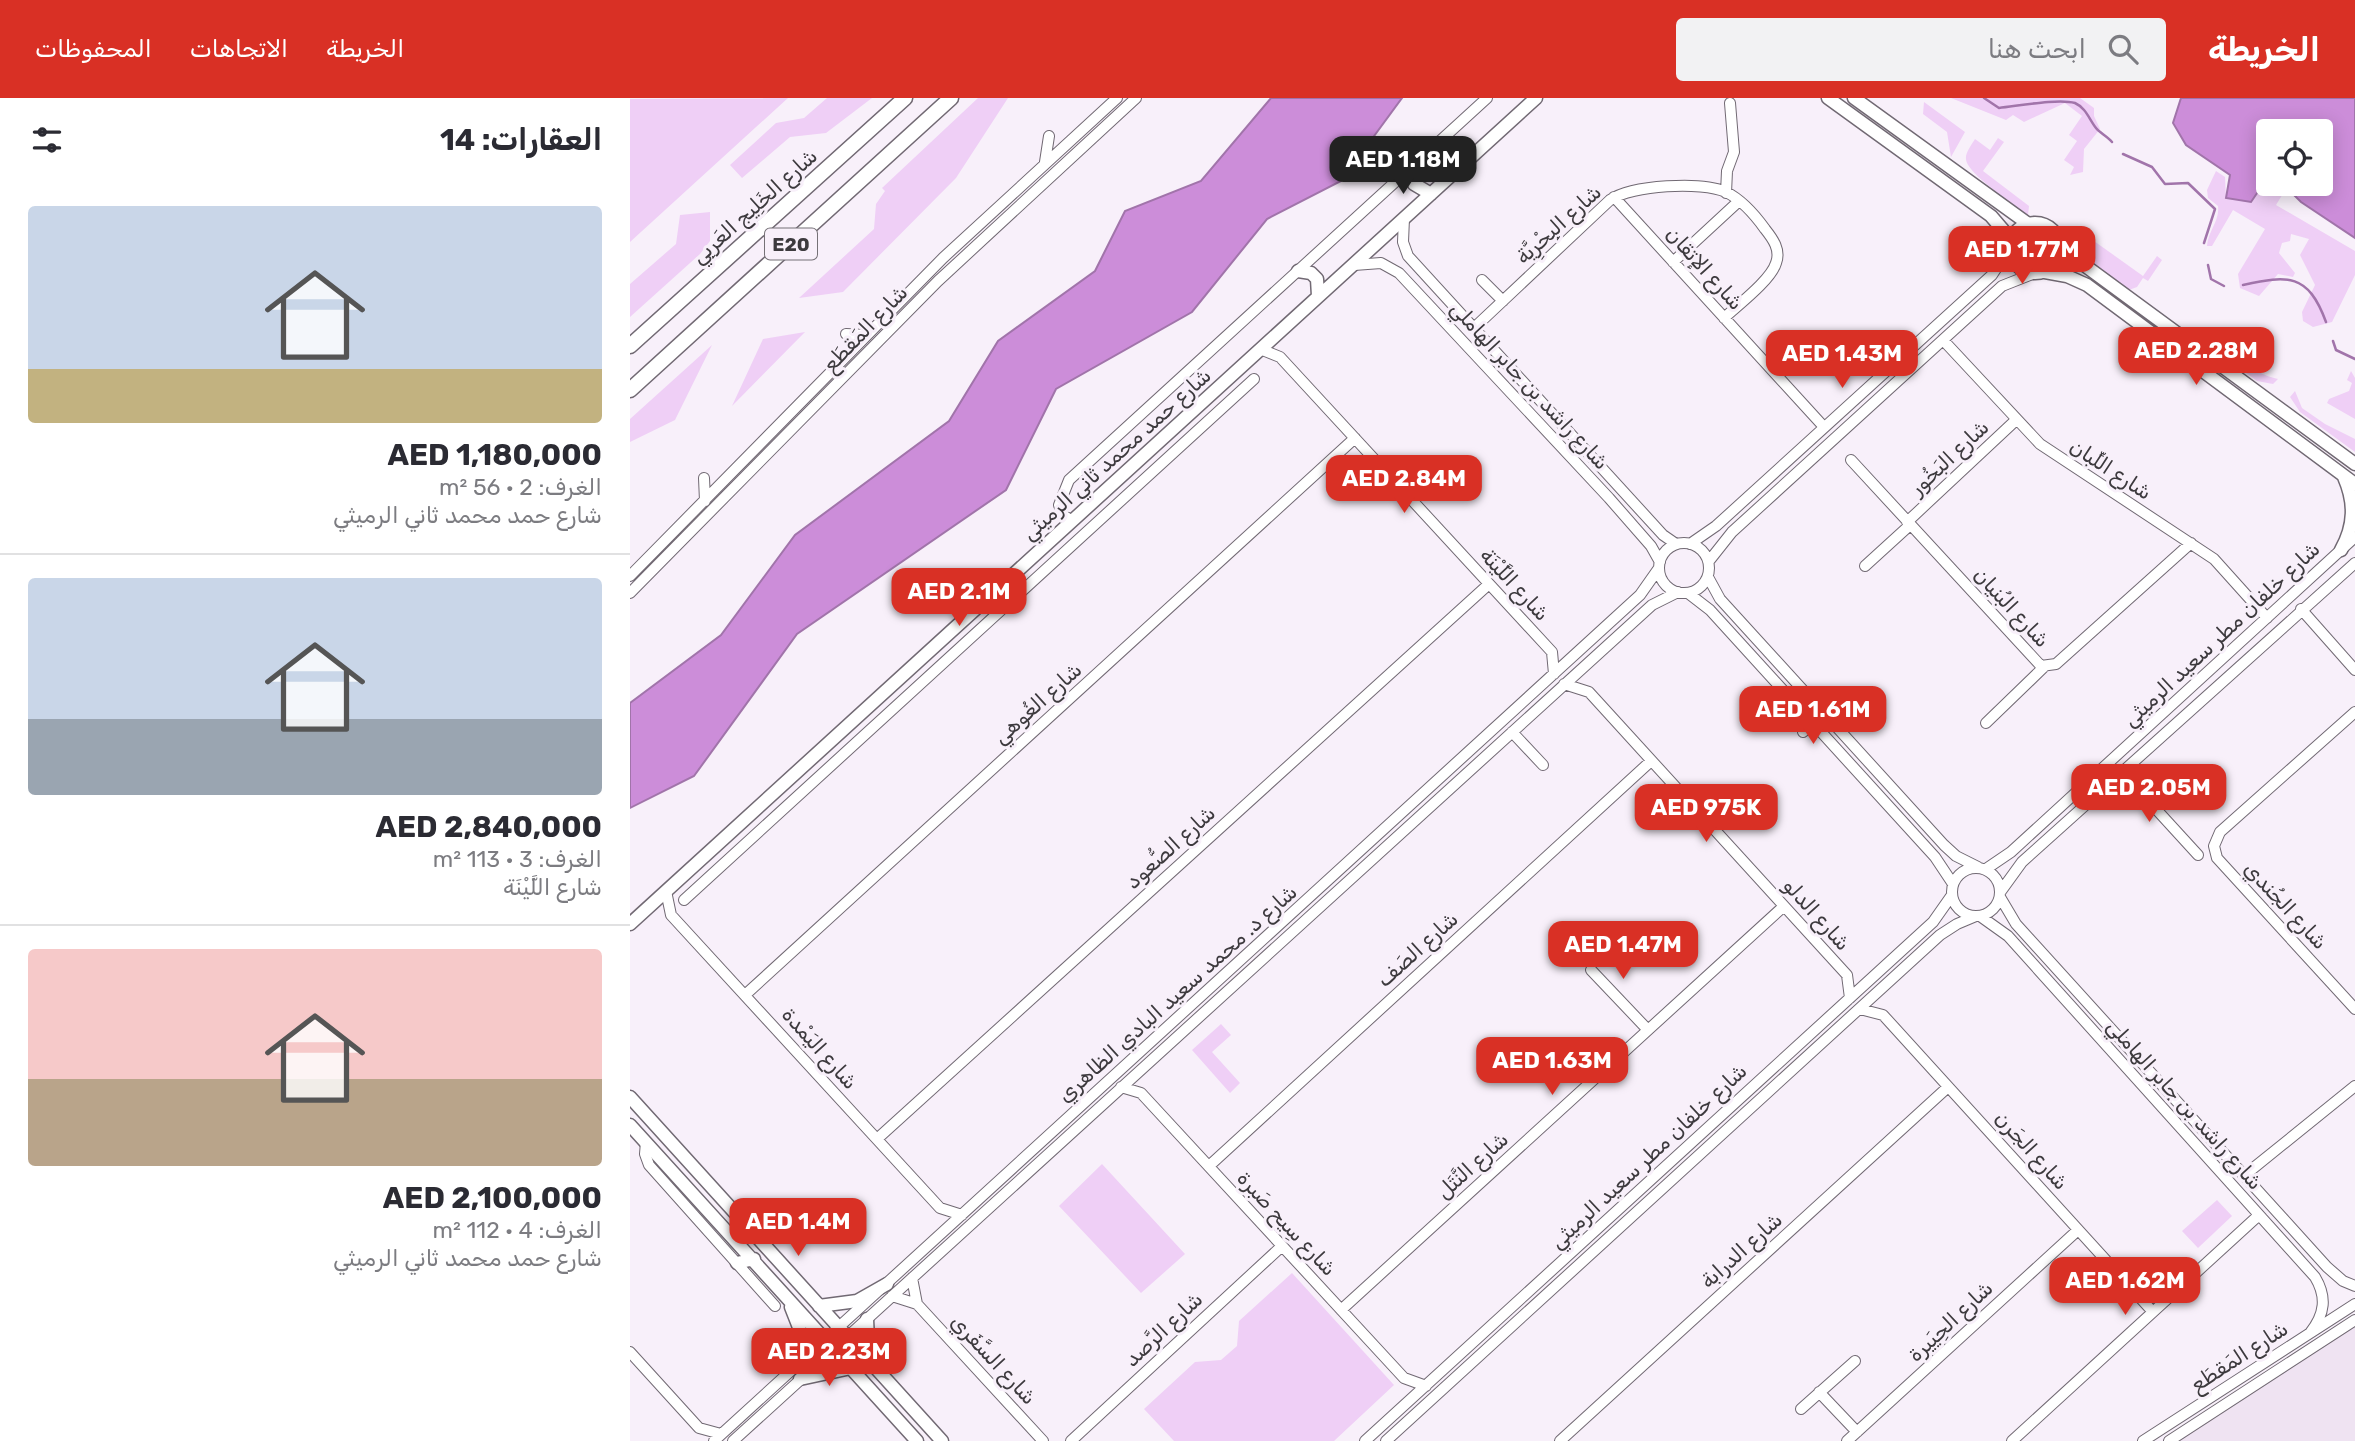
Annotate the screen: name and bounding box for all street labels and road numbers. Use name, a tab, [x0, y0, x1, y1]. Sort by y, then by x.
street label: شارع الخَلِيج العَربِي	[686, 143, 825, 272]
street label: شارع البِحْرِيَّة	[1510, 179, 1609, 272]
street label: شارع الإتقان	[1660, 221, 1749, 316]
road number: E20	[765, 228, 817, 260]
street label: شارع المَقطَع	[818, 280, 915, 379]
street label: شارع راشد بن جابر الهاملي	[1442, 296, 1615, 477]
street label: شارع حمد محمد ثاني الرميثي	[1016, 363, 1218, 548]
street label: شارع البَخُور	[1903, 414, 1995, 503]
street label: شارع اللِّبان	[2064, 433, 2157, 506]
street label: شارع خلفان مطر سعيد الرميثي	[2117, 536, 2327, 735]
street label: شارع اللَّيْنَة	[1474, 542, 1555, 627]
street label: شارع البُنيان	[1967, 562, 2055, 653]
street label: شارع الغُوهي	[988, 657, 1089, 752]
street label: شارع الصُّعود	[1119, 799, 1221, 895]
street label: شارع الجُندي	[2238, 856, 2333, 956]
street label: شارع الدلو	[1777, 873, 1856, 957]
street label: شارع د. محمد سعيد البادي الظاهري	[1052, 879, 1303, 1109]
street label: شارع الصَف	[1371, 906, 1464, 993]
street label: شارع اليَمْدة	[775, 1002, 863, 1095]
street label: شارع راشد بن جابر الهاملي	[2099, 1013, 2268, 1197]
street label: شارع خلفان مطر سعيد الرميثي	[1544, 1058, 1754, 1257]
street label: شارع الجَرن	[1989, 1105, 2074, 1196]
street label: شارع النَّتَل	[1431, 1126, 1514, 1205]
street label: شارع سِيح صَبرة	[1231, 1165, 1342, 1282]
street label: شارع الدرابة	[1695, 1207, 1788, 1295]
street label: شارع الحِيَيرة	[1902, 1275, 1999, 1368]
street label: شارع الرَّصد	[1119, 1286, 1209, 1373]
street label: شارع السَّفَري	[944, 1309, 1042, 1411]
street label: شارع المَقطَع	[2186, 1315, 2294, 1399]

